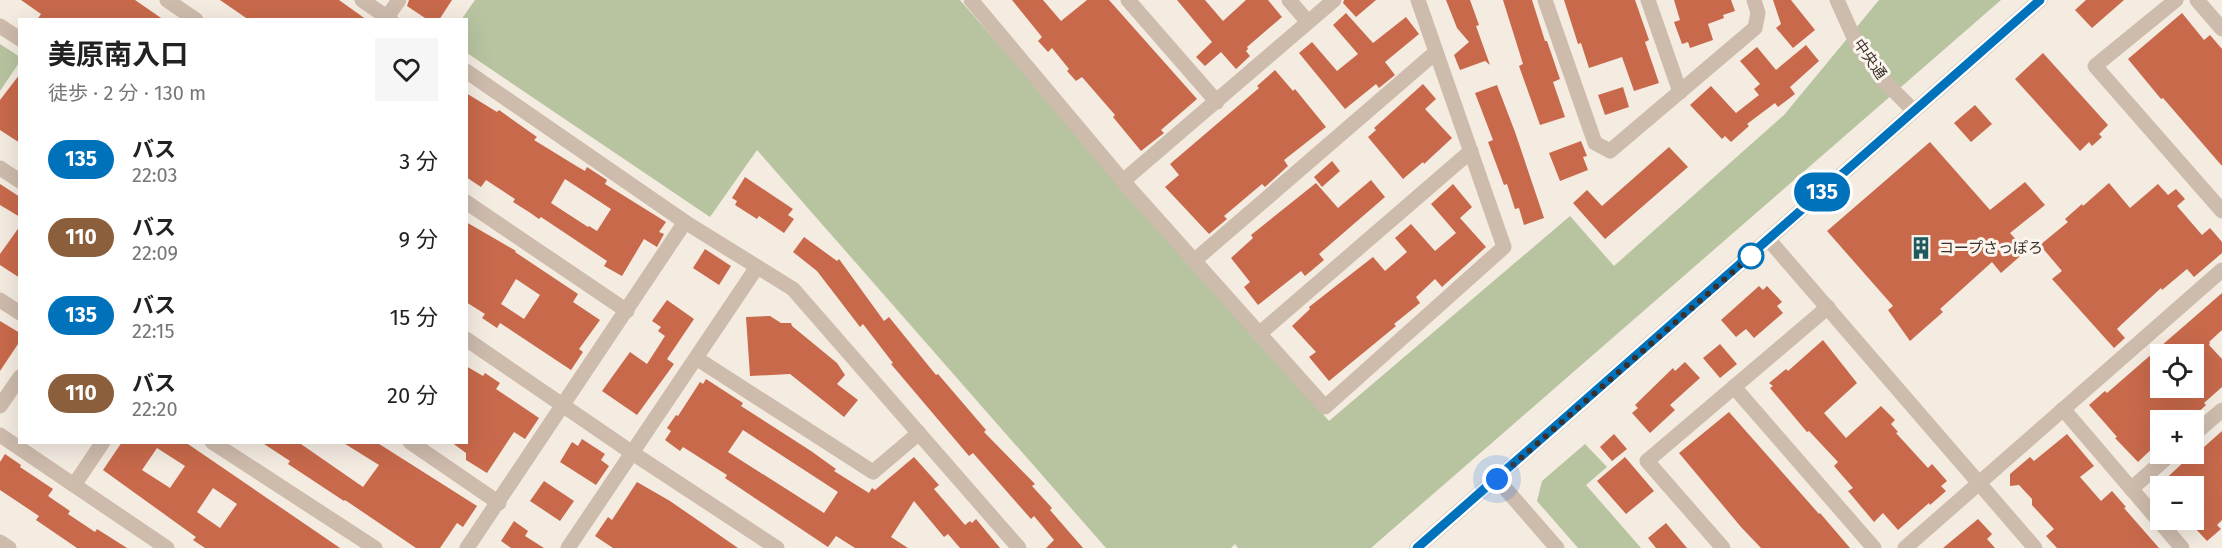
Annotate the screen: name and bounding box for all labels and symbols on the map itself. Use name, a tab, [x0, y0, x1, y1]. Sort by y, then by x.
street label: 中央通	[1850, 35, 1890, 83]
line badge: 135	[1788, 172, 1856, 212]
building icon: コープさっぽろ	[1908, 235, 1934, 261]
place label: コープさっぽろ	[1939, 239, 2043, 257]
unlabelled marker	[1738, 243, 1764, 269]
your location	[1482, 464, 1512, 494]

